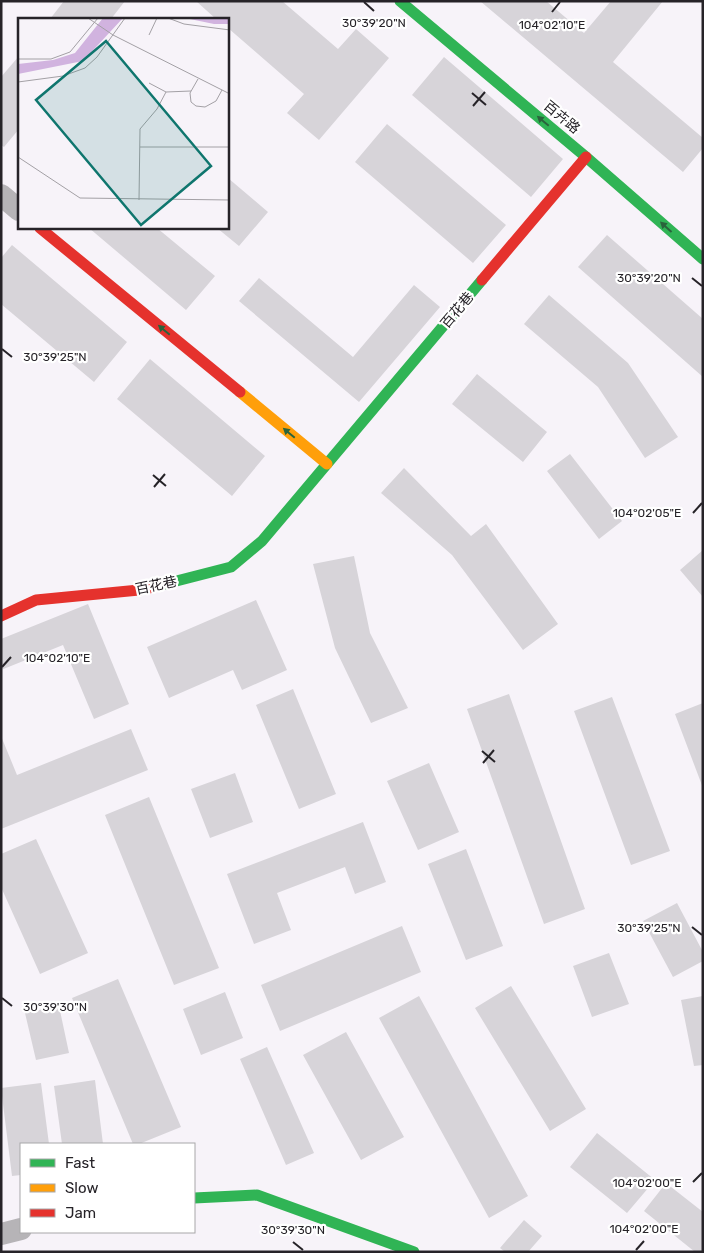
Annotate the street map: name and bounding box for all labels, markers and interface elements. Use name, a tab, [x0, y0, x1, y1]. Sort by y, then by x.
text: 30°39'20"N	[342, 16, 406, 30]
inset map	[18, 18, 229, 229]
text: 104°02'10"E	[519, 18, 585, 32]
street label: 百卉路	[540, 97, 583, 137]
one-way arrow	[537, 116, 549, 127]
one-way arrow	[661, 221, 673, 233]
text: 30°39'20"N	[617, 271, 681, 285]
street label: 百花巷	[437, 289, 477, 332]
one-way arrow	[158, 324, 171, 335]
text: 30°39'25"N	[23, 350, 87, 364]
one-way arrow	[284, 427, 296, 439]
text: 104°02'05"E	[613, 506, 681, 520]
street label: 百花巷	[134, 573, 178, 598]
text: 104°02'10"E	[24, 651, 90, 665]
text: 30°39'25"N	[617, 921, 681, 935]
text: 30°39'30"N	[23, 1000, 87, 1014]
legend	[20, 1143, 195, 1233]
text: Fast	[65, 1154, 95, 1172]
text: 104°02'00"E	[612, 1176, 682, 1190]
text: Slow	[65, 1179, 98, 1197]
text: Jam	[65, 1204, 96, 1222]
text: 104°02'00"E	[609, 1222, 679, 1236]
text: 30°39'30"N	[261, 1223, 325, 1237]

